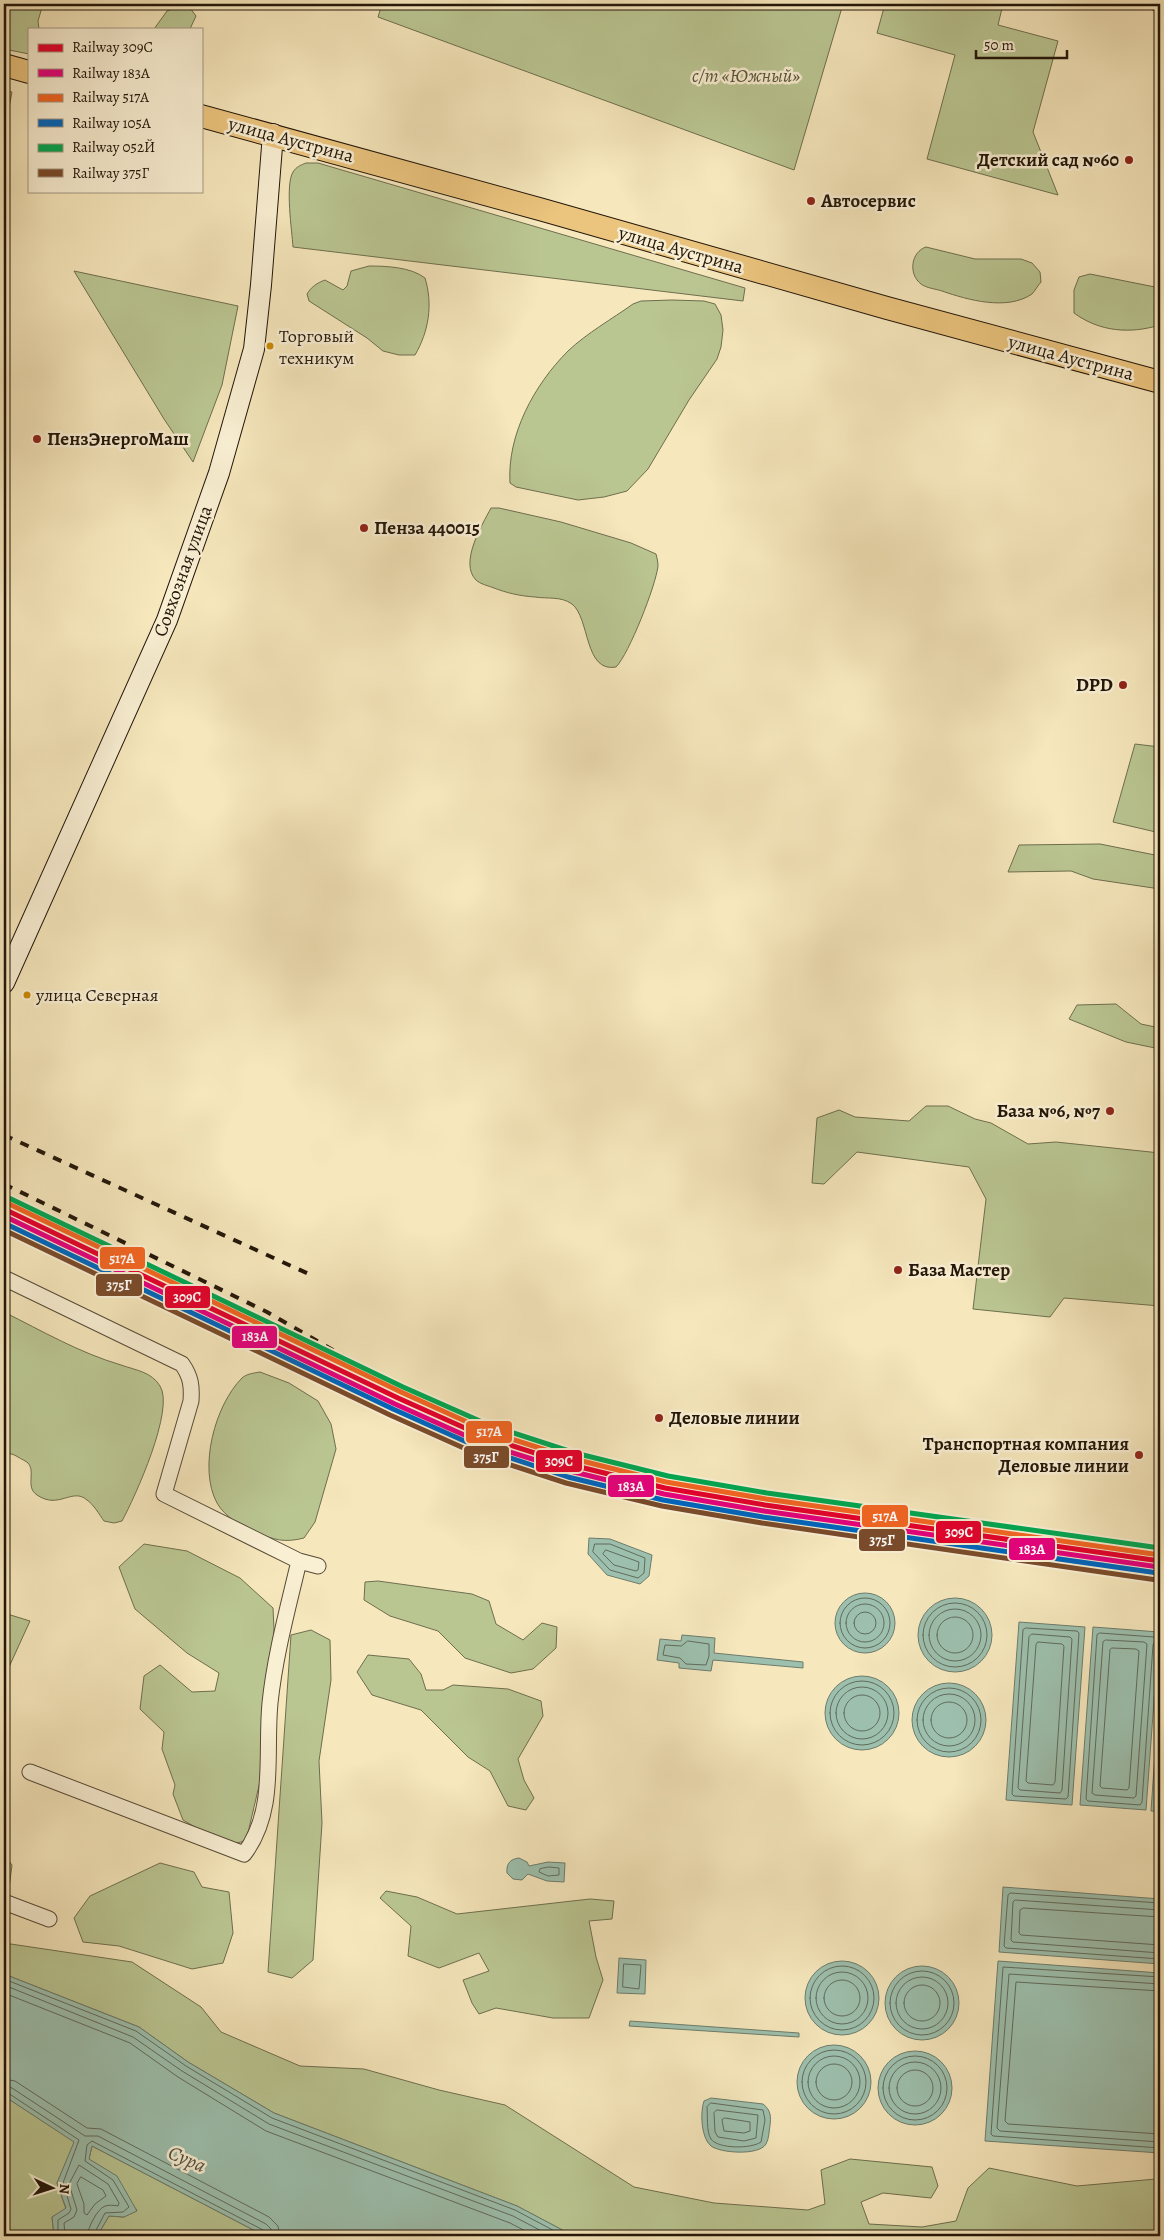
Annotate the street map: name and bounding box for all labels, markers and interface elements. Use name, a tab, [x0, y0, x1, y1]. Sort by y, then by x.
legend	[28, 28, 202, 192]
scale bar	[976, 28, 1068, 60]
text: 50 m	[984, 35, 1014, 55]
text: Railway 309С	[72, 37, 153, 57]
text: Railway 183А	[72, 63, 150, 83]
park label: с/т «Южный»	[692, 63, 800, 89]
text: Railway 517А	[72, 87, 149, 107]
street label: улица Аустрина	[224, 111, 357, 169]
text: Railway 105А	[72, 113, 151, 133]
text: Railway 052Й	[72, 137, 155, 157]
place label: Детский сад №60	[977, 147, 1119, 173]
marker: Детский сад №60	[1123, 154, 1135, 166]
text: Railway 375Г	[72, 163, 149, 183]
place label: Автосервис	[820, 188, 916, 214]
marker: Автосервис	[805, 195, 817, 207]
street label: улица Аустрина	[614, 219, 747, 280]
place label: Торговый техникум	[279, 324, 354, 370]
street label: улица Аустрина	[1004, 329, 1137, 387]
marker: Торговый техникум	[265, 341, 275, 351]
place label: ПензЭнергоМаш	[47, 426, 189, 452]
marker: ПензЭнергоМаш	[31, 433, 43, 445]
street label: Совхозная улица	[147, 501, 219, 640]
place label: Пенза 440015	[374, 515, 480, 541]
marker: Пенза 440015	[358, 522, 370, 534]
place label: DPD	[1076, 672, 1113, 698]
marker: DPD	[1117, 679, 1129, 691]
place label: улица Северная	[35, 983, 158, 1007]
marker: улица Северная	[22, 990, 32, 1000]
place label: База №6, №7	[996, 1098, 1101, 1124]
marker: База №6, №7	[1104, 1105, 1116, 1117]
line badge: 517А	[99, 1246, 146, 1270]
text: 517А	[109, 1249, 135, 1268]
place label: База Мастер	[908, 1257, 1010, 1283]
marker: База Мастер	[892, 1264, 904, 1276]
line badge: 375Г	[95, 1273, 143, 1297]
text: 375Г	[106, 1276, 132, 1295]
line badge: 309С	[164, 1285, 211, 1309]
text: 309С	[173, 1288, 201, 1307]
line badge: 183А	[231, 1325, 278, 1349]
text: 183А	[242, 1327, 268, 1346]
place label: Деловые линии	[669, 1405, 800, 1431]
marker: Деловые линии	[653, 1412, 665, 1424]
line badge: 517А	[465, 1420, 513, 1444]
text: 517А	[476, 1422, 502, 1441]
place label: Транспортная компания Деловые линии	[923, 1431, 1129, 1479]
line badge: 375Г	[463, 1445, 510, 1469]
text: 375Г	[473, 1448, 499, 1467]
line badge: 309С	[535, 1449, 583, 1473]
marker: Транспортная компания Деловые линии	[1133, 1449, 1145, 1461]
text: 309С	[545, 1452, 573, 1471]
line badge: 183А	[607, 1474, 655, 1498]
text: 183А	[618, 1477, 644, 1496]
line badge: 517А	[861, 1504, 909, 1528]
text: 517А	[872, 1507, 898, 1526]
line badge: 309С	[935, 1520, 982, 1544]
text: 309С	[945, 1523, 973, 1542]
line badge: 375Г	[858, 1528, 906, 1552]
text: 375Г	[869, 1531, 895, 1550]
line badge: 183А	[1008, 1537, 1056, 1561]
text: 183А	[1019, 1540, 1045, 1559]
water label: Сура	[164, 2139, 210, 2179]
north arrow	[28, 2162, 78, 2212]
text: N	[55, 2183, 74, 2195]

